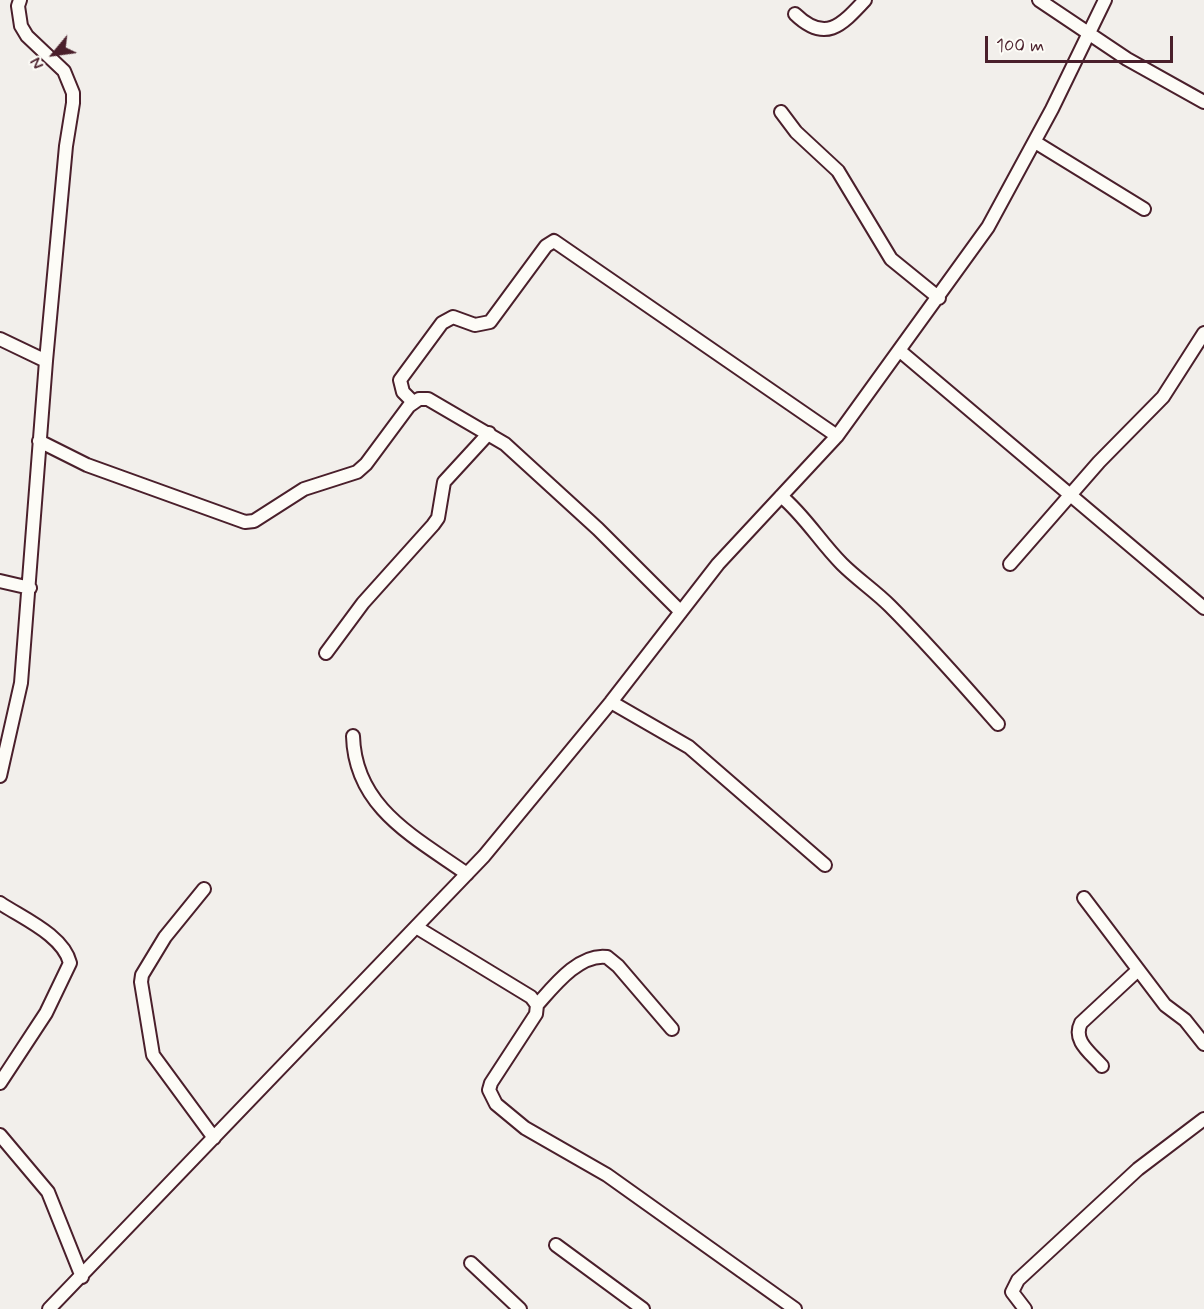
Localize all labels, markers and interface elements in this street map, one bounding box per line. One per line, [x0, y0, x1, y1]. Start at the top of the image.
north arrow [24, 24, 84, 84]
scale bar [988, 24, 1176, 62]
text: 100 m [996, 34, 1044, 58]
text: N [26, 53, 50, 73]

